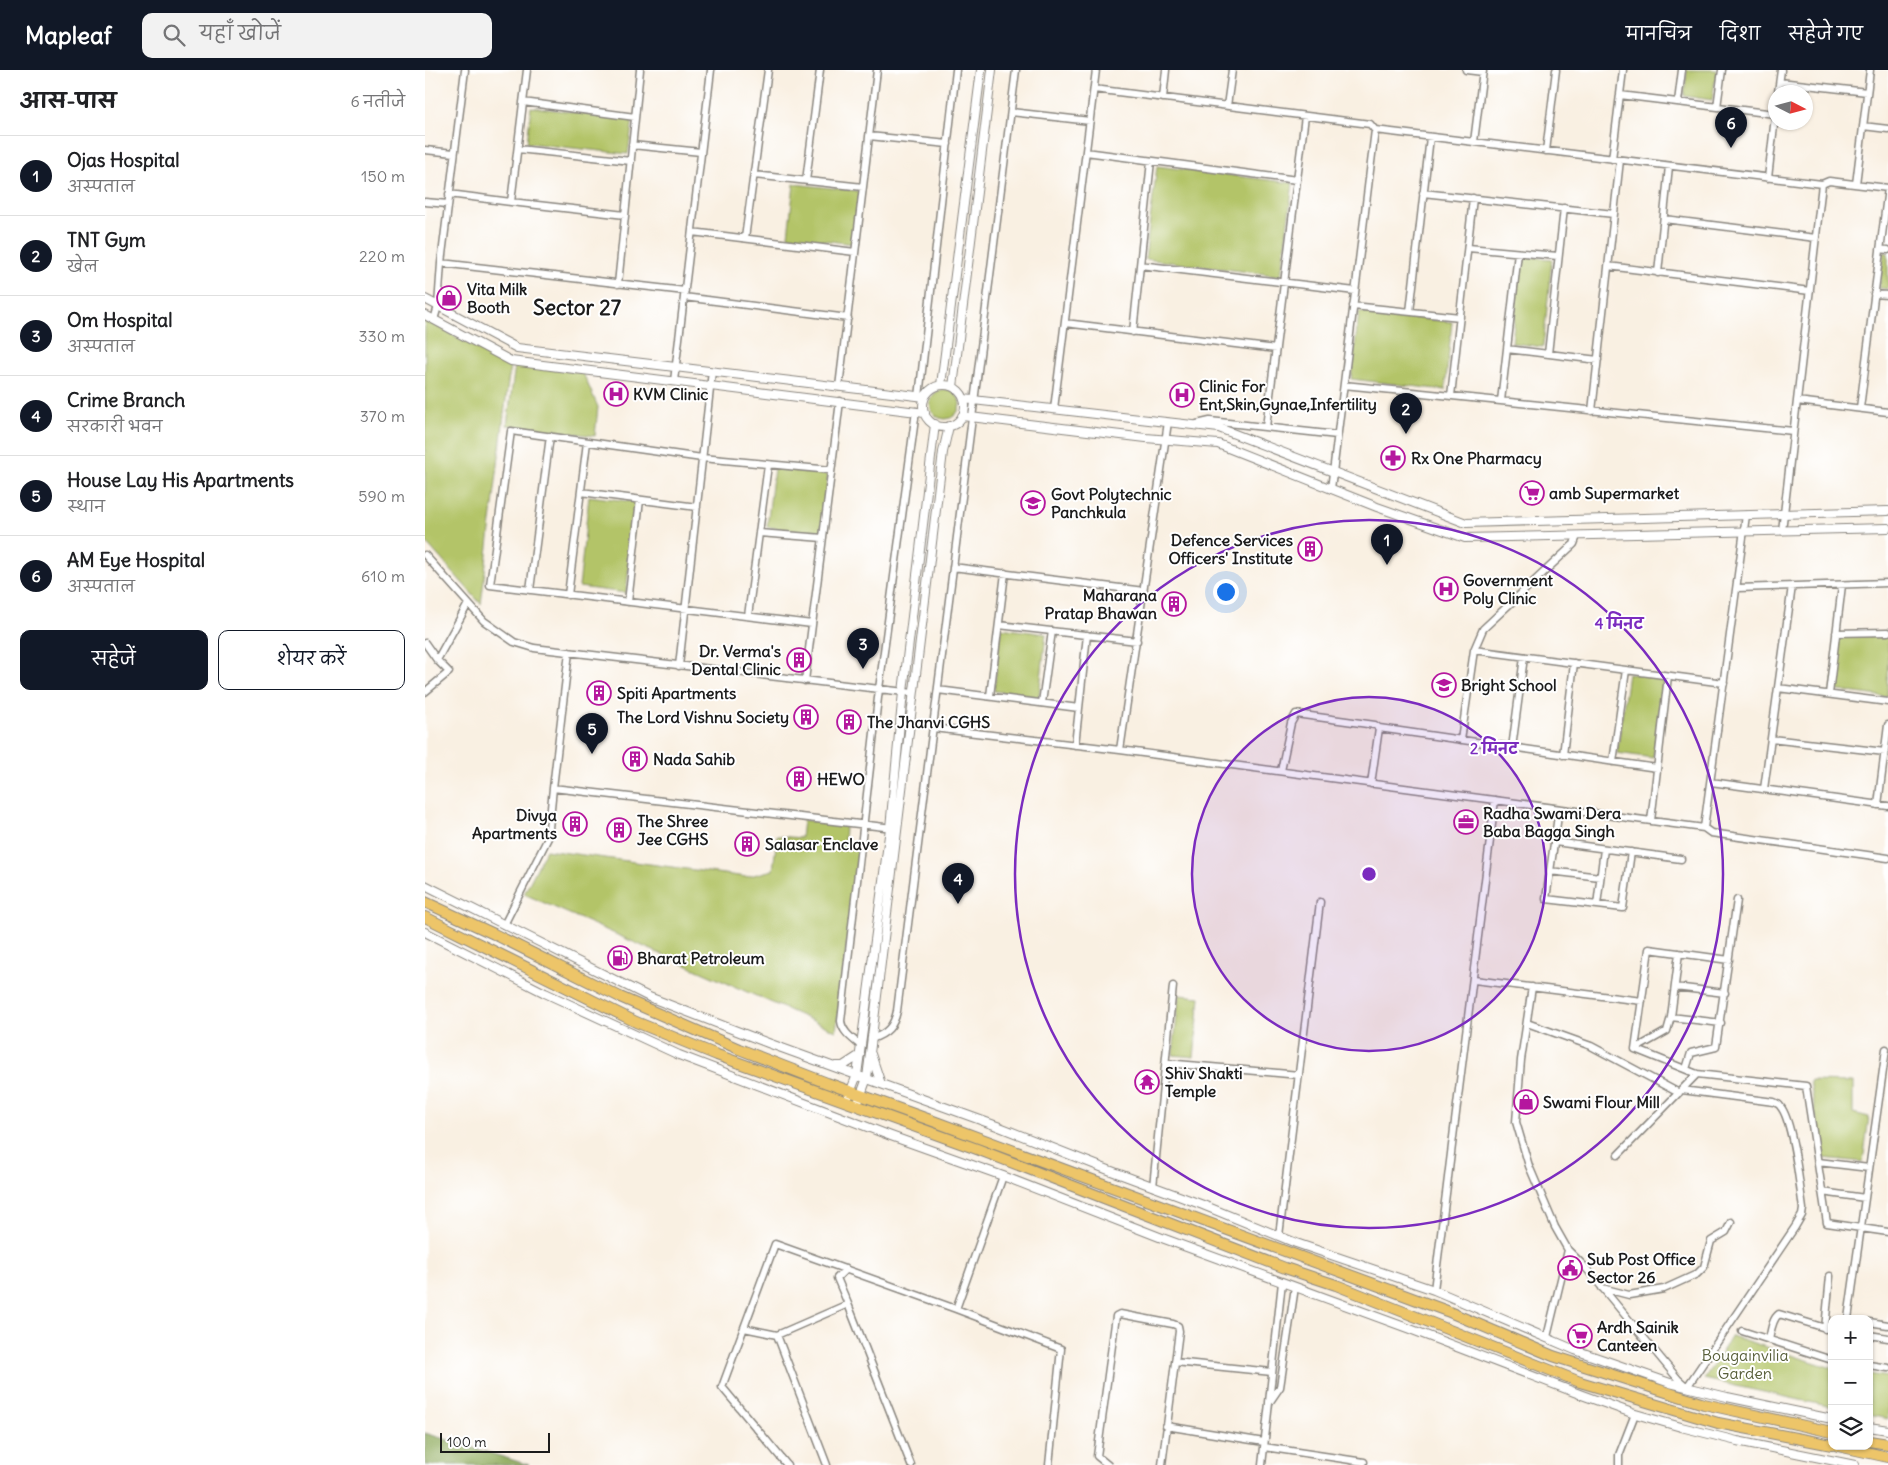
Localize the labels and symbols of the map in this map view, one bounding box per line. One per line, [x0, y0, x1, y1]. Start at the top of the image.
north arrow [1768, 85, 1813, 130]
pin: 6 [1715, 107, 1747, 148]
place label: Vita Milk Booth [467, 279, 527, 317]
shop icon: Vita Milk Booth [436, 285, 462, 311]
district label: Sector 27 [533, 294, 622, 321]
place label: Clinic For Ent,Skin,Gynae,Infertility [1199, 376, 1377, 415]
hospital icon: KVM Clinic [603, 381, 629, 407]
hospital icon: Clinic For Ent,Skin,Gynae,Infertility [1169, 382, 1195, 408]
place label: KVM Clinic [633, 384, 708, 404]
pin: 2 [1390, 393, 1422, 434]
pharmacy icon: Rx One Pharmacy [1380, 445, 1406, 471]
place label: Rx One Pharmacy [1411, 448, 1542, 469]
supermarket icon: amb Supermarket [1519, 480, 1545, 506]
place label: amb Supermarket [1549, 483, 1680, 504]
place label: Govt Polytechnic Panchkula [1051, 484, 1172, 522]
school or university icon: Govt Polytechnic Panchkula [1020, 490, 1046, 516]
pin: 1 [1371, 524, 1403, 565]
place label: Defence Services Officers' Institute [1168, 530, 1293, 568]
building icon: Defence Services Officers' Institute [1297, 536, 1323, 562]
place label: Government Poly Clinic [1463, 570, 1553, 609]
hospital icon: Government Poly Clinic [1433, 576, 1459, 602]
your location [1213, 579, 1239, 605]
place label: Maharana Pratap Bhawan [1045, 585, 1157, 624]
building icon: Maharana Pratap Bhawan [1161, 591, 1187, 617]
text: 4 मिनट [1595, 611, 1644, 633]
pin: 3 [847, 628, 879, 669]
place label: Dr. Verma's Dental Clinic [691, 641, 781, 679]
building icon: Dr. Verma's Dental Clinic [786, 647, 812, 673]
school or university icon: Bright School [1431, 672, 1457, 698]
place label: Bright School [1461, 675, 1557, 696]
building icon: Spiti Apartments [586, 680, 612, 706]
place label: Spiti Apartments [617, 683, 736, 704]
building icon: The Lord Vishnu Society [793, 704, 819, 730]
place label: The Lord Vishnu Society [617, 707, 789, 728]
building icon: The Jhanvi CGHS [836, 709, 862, 735]
place label: The Jhanvi CGHS [867, 712, 990, 732]
pin: 5 [576, 713, 608, 754]
text: 2 मिनट [1470, 736, 1519, 758]
building icon: Nada Sahib [622, 746, 648, 772]
place label: Nada Sahib [653, 749, 735, 769]
building icon: HEWO [786, 766, 812, 792]
place label: HEWO [817, 769, 865, 789]
place label: Radha Swami Dera Baba Bagga Singh [1483, 803, 1621, 842]
place label: Divya Apartments [472, 805, 557, 844]
office icon: Radha Swami Dera Baba Bagga Singh [1453, 809, 1479, 835]
building icon: Divya Apartments [562, 811, 588, 837]
place label: The Shree Jee CGHS [637, 811, 709, 849]
building icon: The Shree Jee CGHS [606, 817, 632, 843]
building icon: Salasar Enclave [734, 831, 760, 857]
place label: Salasar Enclave [765, 834, 879, 854]
pin: 4 [942, 863, 974, 904]
centre of rings [1360, 865, 1378, 883]
fuel station icon: Bharat Petroleum [607, 945, 633, 971]
place label: Bharat Petroleum [637, 948, 765, 968]
place label: Shiv Shakti Temple [1165, 1063, 1243, 1102]
temple icon: Shiv Shakti Temple [1134, 1069, 1160, 1095]
shop icon: Swami Flour Mill [1513, 1089, 1539, 1115]
place label: Swami Flour Mill [1543, 1092, 1660, 1112]
place label: Sub Post Office Sector 26 [1587, 1249, 1696, 1287]
public building icon: Sub Post Office Sector 26 [1557, 1255, 1583, 1281]
place label: Ardh Sainik Canteen [1597, 1317, 1679, 1355]
supermarket icon: Ardh Sainik Canteen [1567, 1323, 1593, 1349]
park label: Bougainvilia Garden [1701, 1345, 1789, 1383]
scale bar [440, 1430, 550, 1453]

